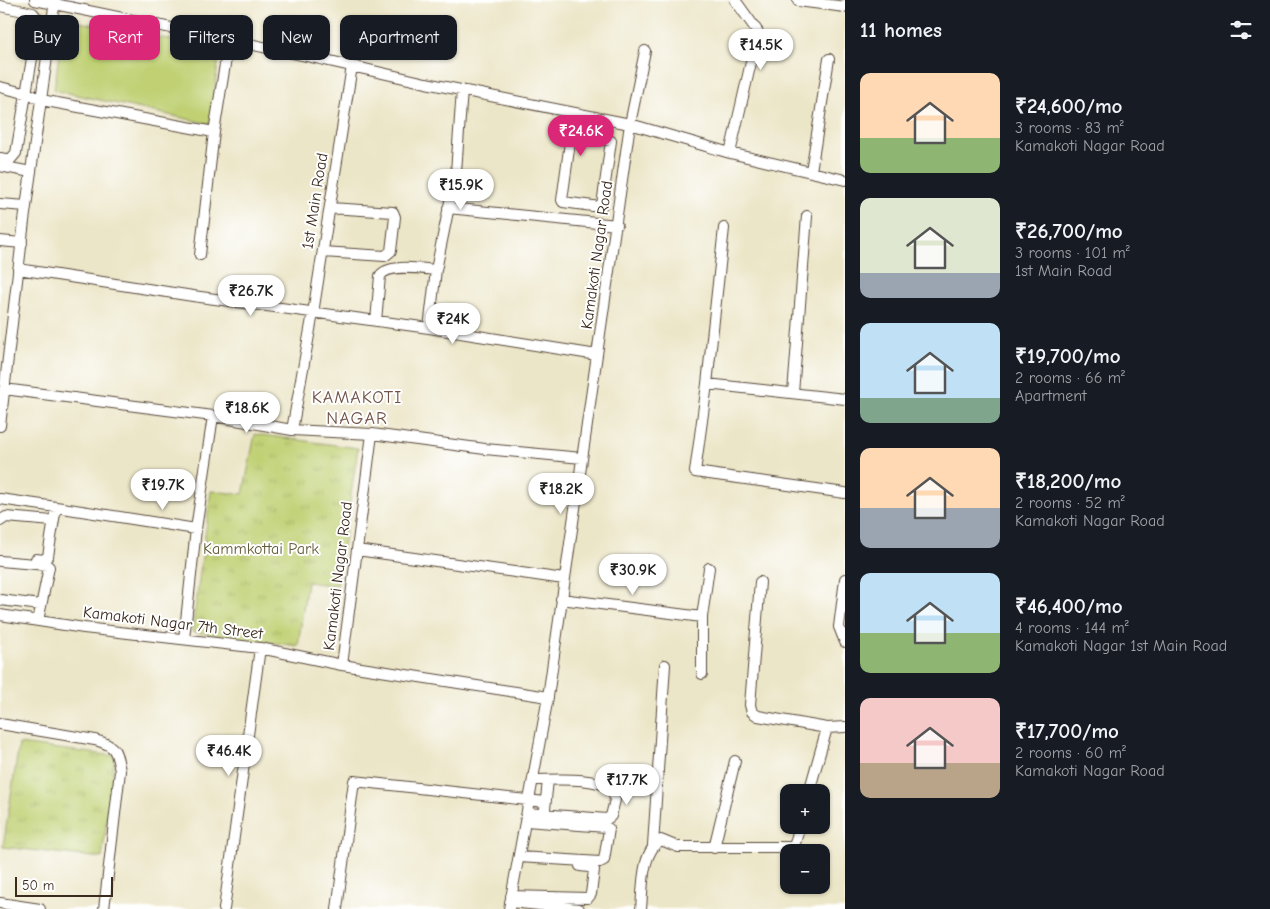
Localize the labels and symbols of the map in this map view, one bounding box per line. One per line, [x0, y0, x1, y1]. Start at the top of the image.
pin: ₹14.5K [720, 28, 802, 71]
pin: ₹24.6K [540, 114, 622, 157]
street label: 1st Main Road [299, 152, 331, 250]
pin: ₹15.9K [420, 168, 502, 211]
street label: Kamakoti Nagar Road [578, 180, 616, 330]
pin: ₹26.7K [210, 274, 292, 317]
pin: ₹24K [423, 302, 483, 345]
district label: KAMAKOTI NAGAR [312, 387, 402, 429]
pin: ₹18.6K [206, 392, 288, 434]
pin: ₹19.7K [122, 468, 204, 511]
pin: ₹18.2K [520, 472, 602, 515]
street label: Kamakoti Nagar Road [320, 501, 356, 651]
park label: Kammkottai Park [203, 540, 319, 558]
pin: ₹30.9K [592, 554, 674, 596]
street label: Kamakoti Nagar 7th Street [82, 603, 264, 643]
pin: ₹46.4K [188, 734, 270, 777]
pin: ₹17.7K [586, 764, 668, 806]
scale bar [15, 874, 112, 897]

